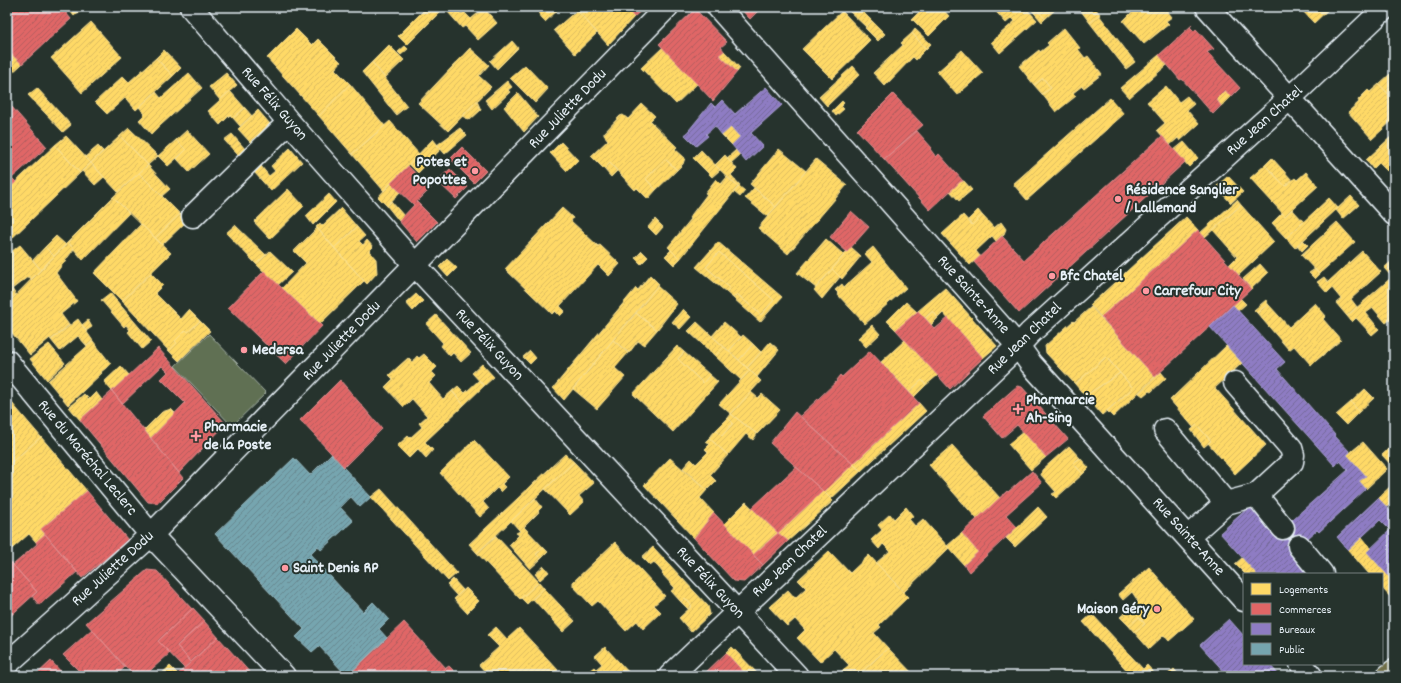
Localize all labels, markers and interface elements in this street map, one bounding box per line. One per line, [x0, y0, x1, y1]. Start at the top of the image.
street label: Rue Félix Guyon [235, 62, 313, 146]
street label: Rue Juliette Dodu [524, 63, 613, 154]
street label: Rue Jean Chatel [1222, 80, 1309, 162]
place label: Potes et Popottes [413, 151, 467, 192]
marker: Potes et Popottes [470, 166, 480, 176]
place label: Résidence Sanglier / Lallemand [1125, 179, 1239, 220]
marker: Résidence Sanglier / Lallemand [1113, 194, 1123, 204]
street label: Rue Sainte-Anne [931, 250, 1015, 340]
place label: Bfc Chatel [1060, 265, 1123, 288]
marker: Bfc Chatel [1047, 271, 1057, 281]
place label: Carrefour City [1154, 280, 1242, 303]
marker: Carrefour City [1141, 286, 1151, 296]
street label: Rue Juliette Dodu [298, 295, 387, 386]
street label: Rue Jean Chatel [982, 297, 1068, 381]
street label: Rue Félix Guyon [449, 304, 529, 386]
place label: Medersa [252, 339, 305, 362]
marker: Medersa [239, 345, 249, 355]
place label: Pharmarcie Ah-Sing [1026, 389, 1095, 430]
street label: Rue du Maréchal Leclerc [32, 395, 142, 521]
marker: Pharmarcie Ah-Sing [1013, 404, 1023, 414]
place label: Pharmacie de la Poste [204, 416, 271, 457]
marker: Pharmacie de la Poste [191, 431, 201, 441]
street label: Rue Sainte-Anne [1146, 492, 1230, 582]
street label: Rue Jean Chatel [747, 521, 833, 603]
street label: Rue Juliette Dodu [67, 526, 159, 612]
street label: Rue Félix Guyon [670, 542, 750, 624]
place label: Saint Denis RP [293, 557, 379, 580]
marker: Saint Denis RP [280, 563, 290, 573]
legend [1243, 573, 1383, 665]
text: Logements [1279, 582, 1328, 599]
place label: Maison Géry [1077, 598, 1151, 621]
text: Commerces [1279, 602, 1332, 619]
marker: Maison Géry [1152, 604, 1162, 614]
text: Bureaux [1279, 622, 1315, 639]
text: Public [1279, 642, 1305, 659]

